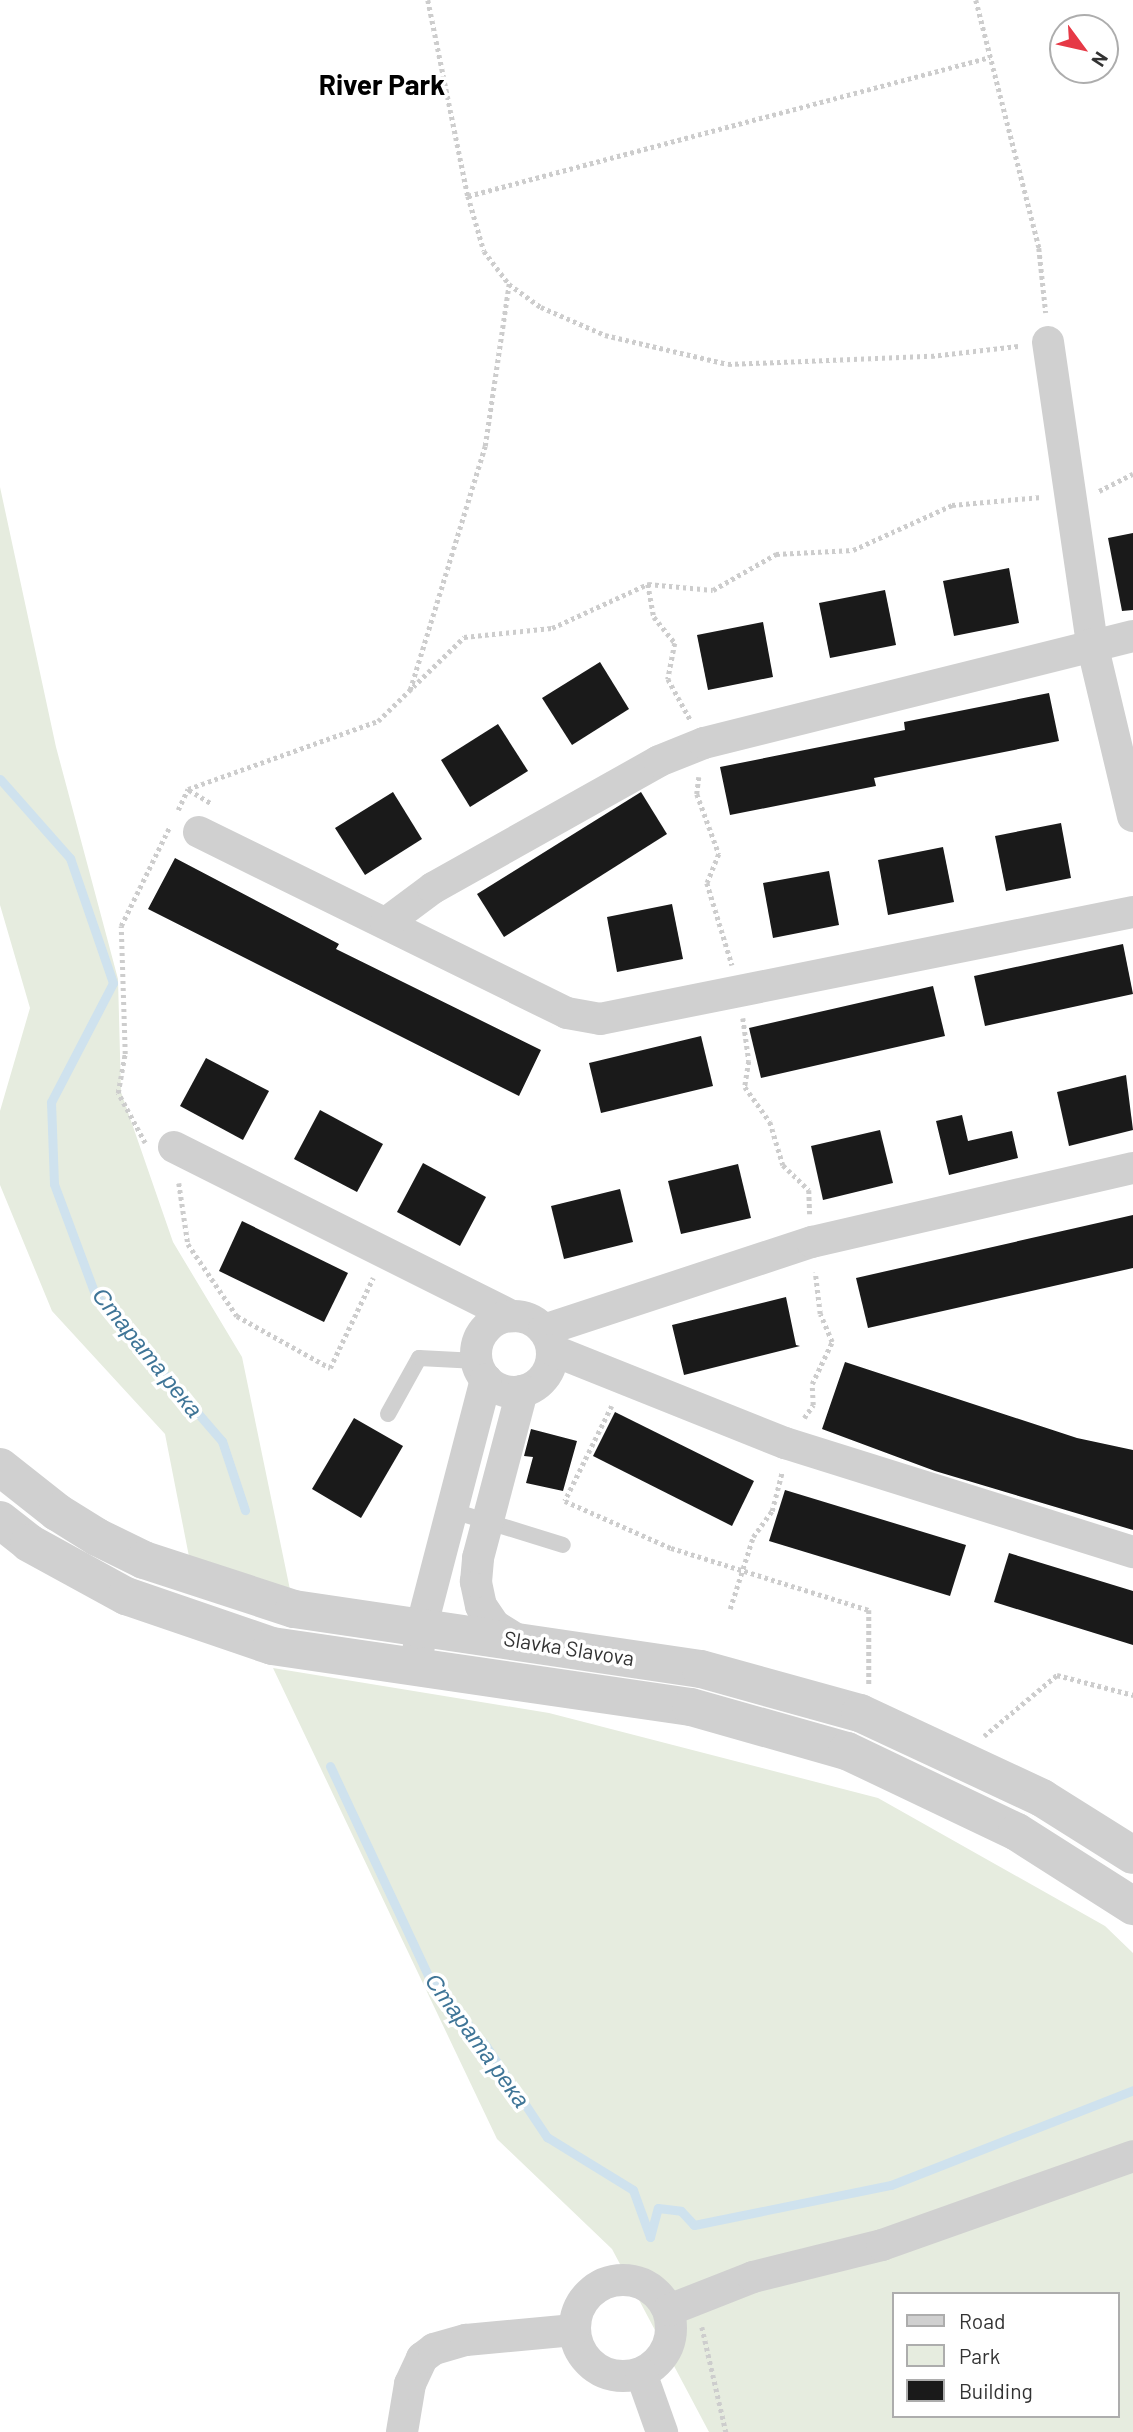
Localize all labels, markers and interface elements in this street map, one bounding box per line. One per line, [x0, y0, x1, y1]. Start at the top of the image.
north arrow [1049, 14, 1119, 84]
text: N [1087, 48, 1113, 71]
district label: River Park [319, 67, 445, 101]
water label: Старата река [87, 1281, 209, 1423]
street label: Slavka Slavova [502, 1625, 636, 1671]
water label: Старата река [420, 1967, 536, 2113]
legend [892, 2292, 1119, 2418]
text: Road [959, 2308, 1005, 2333]
text: Park [959, 2343, 1000, 2368]
text: Building [959, 2378, 1033, 2403]

